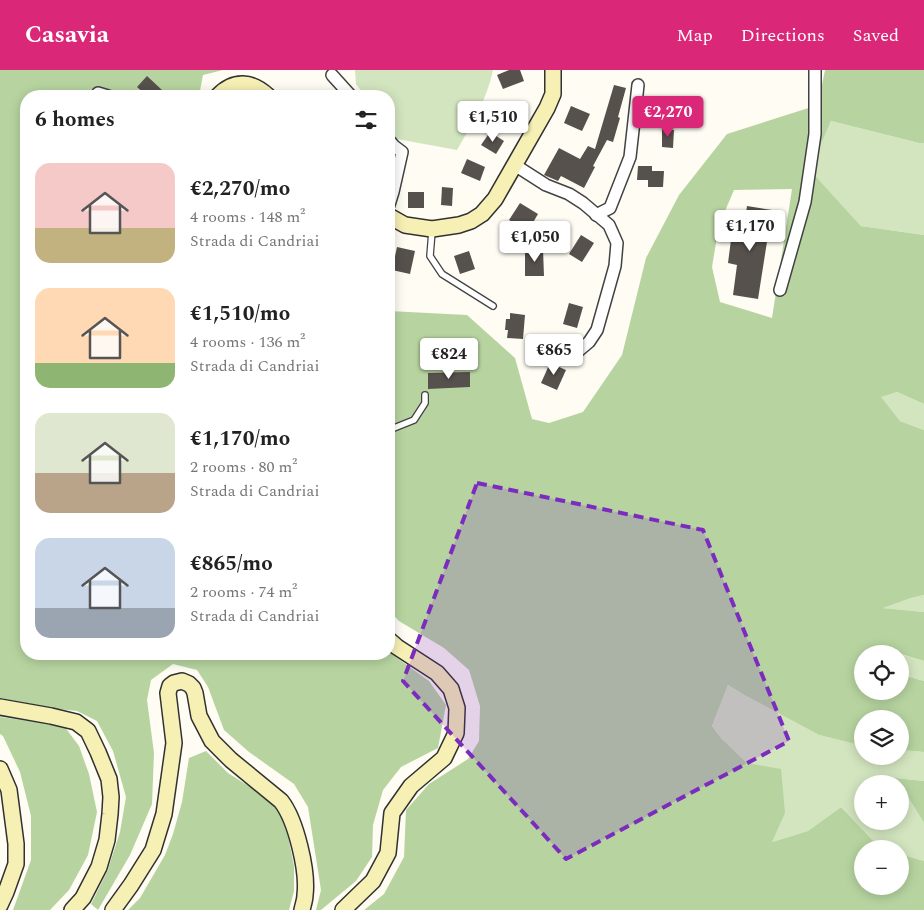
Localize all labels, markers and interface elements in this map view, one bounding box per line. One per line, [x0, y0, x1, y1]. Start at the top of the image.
text: Casavia [25, 17, 109, 53]
text: Map [677, 22, 713, 49]
text: Directions [741, 22, 825, 49]
text: Saved [853, 22, 899, 49]
pin: €2,270 [627, 96, 709, 138]
pin: €1,510 [452, 100, 534, 143]
text: €2,270 [643, 100, 693, 124]
text: 6 homes [35, 104, 115, 136]
text: €1,510 [468, 105, 518, 129]
icon: filters [352, 106, 380, 134]
text: €2,270/mo [190, 173, 290, 205]
icon: home [75, 183, 135, 243]
text: 4 rooms · 148 m² [190, 205, 305, 229]
pin: €1,170 [709, 210, 791, 252]
text: €1,170 [725, 214, 775, 238]
pin: €1,050 [494, 220, 576, 263]
text: €1,050 [510, 225, 560, 249]
text: Strada di Candriai [190, 229, 319, 253]
text: €1,510/mo [190, 298, 290, 330]
icon: home [75, 308, 135, 368]
text: 4 rooms · 136 m² [190, 330, 305, 354]
pin: €865 [524, 334, 584, 376]
pin: €824 [419, 338, 479, 380]
text: €865 [536, 338, 572, 362]
text: €824 [431, 342, 467, 366]
text: Strada di Candriai [190, 354, 319, 378]
text: €1,170/mo [190, 423, 290, 455]
icon: home [75, 433, 135, 493]
text: 2 rooms · 80 m² [190, 455, 297, 479]
text: Strada di Candriai [190, 479, 319, 503]
text: €865/mo [190, 548, 273, 580]
icon: home [75, 558, 135, 618]
text: 2 rooms · 74 m² [190, 580, 297, 604]
text: Strada di Candriai [190, 604, 319, 628]
map controls [854, 645, 909, 895]
button: locate [854, 645, 909, 700]
button: layers [854, 710, 909, 765]
button: + [854, 775, 909, 830]
button: − [854, 840, 909, 895]

